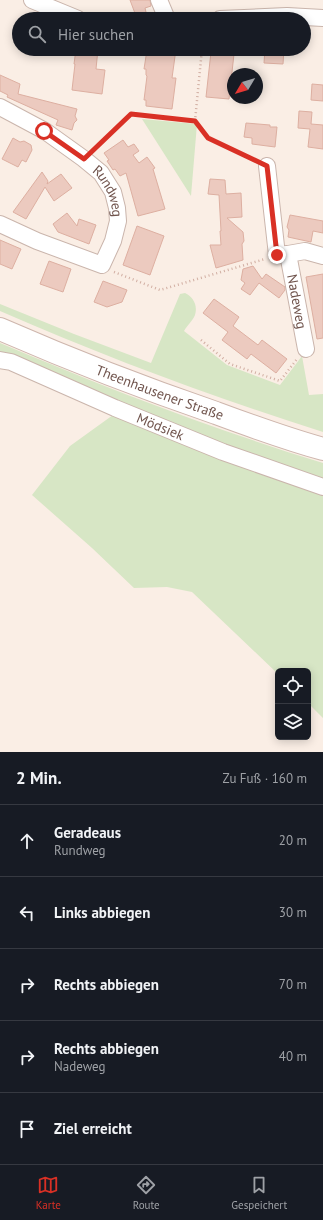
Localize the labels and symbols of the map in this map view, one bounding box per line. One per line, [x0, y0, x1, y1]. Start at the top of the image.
north arrow [227, 68, 263, 104]
route start [35, 122, 53, 140]
street label: Rundweg [89, 161, 127, 217]
route end [268, 246, 286, 264]
street label: Nadeweg [283, 273, 311, 331]
street label: Theenhausener Straße [93, 361, 226, 424]
street label: Mödsiek [134, 409, 187, 444]

